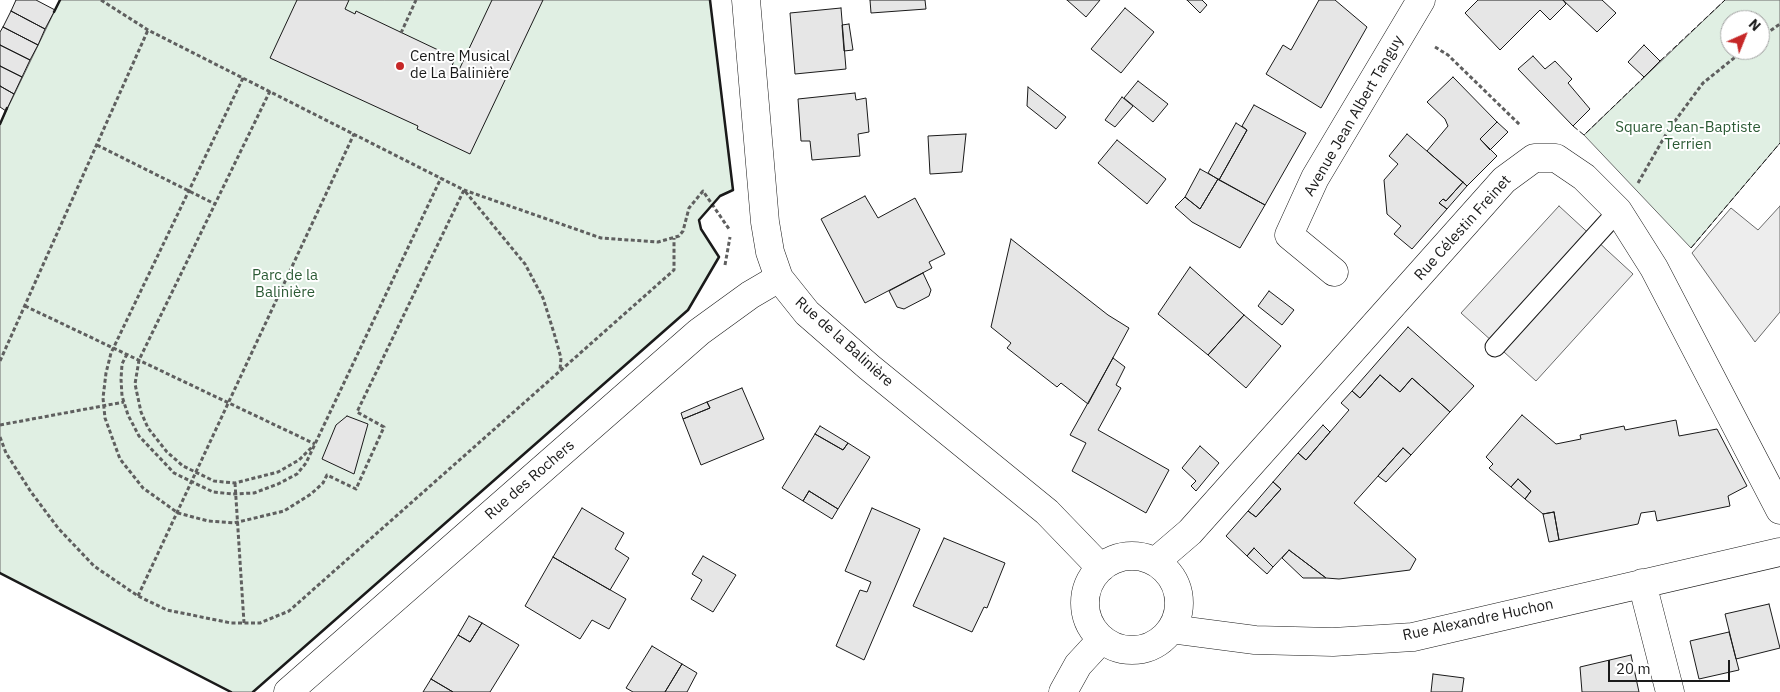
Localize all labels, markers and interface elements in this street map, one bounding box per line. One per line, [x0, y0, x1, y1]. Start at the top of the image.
north arrow [1720, 10, 1770, 60]
text: N [1745, 15, 1765, 35]
street label: Avenue Jean Albert Tanguy [1301, 32, 1407, 200]
place label: Centre Musical de La Balinière [410, 48, 510, 83]
marker: Centre Musical de La Balinière [394, 60, 406, 72]
park label: Square Jean-Baptiste Terrien [1615, 119, 1761, 154]
street label: Rue Célestin Freinet [1411, 172, 1515, 284]
park label: Parc de la Balinière [252, 267, 318, 302]
street label: Rue de la Balinière [791, 293, 897, 391]
street label: Rue des Rochers [482, 436, 578, 524]
street label: Rue Alexandre Huchon [1401, 595, 1555, 645]
scale bar [1610, 650, 1732, 682]
text: 20 m [1616, 659, 1651, 678]

